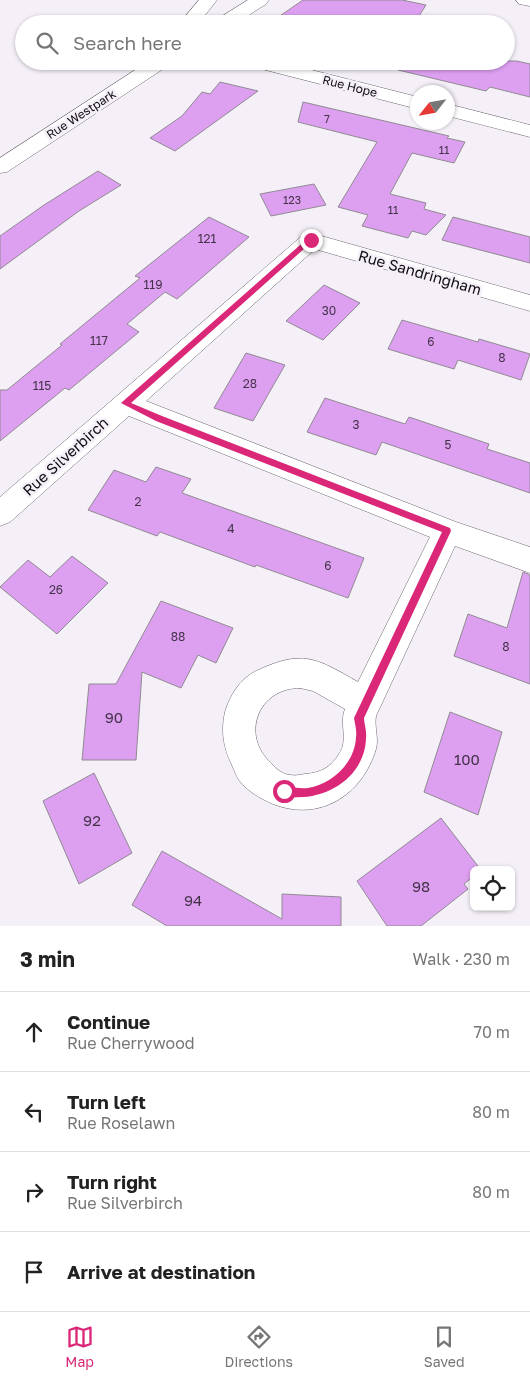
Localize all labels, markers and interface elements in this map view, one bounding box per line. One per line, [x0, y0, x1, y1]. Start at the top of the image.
search box [15, 15, 515, 70]
icon: search [33, 29, 61, 57]
text: Search here [73, 31, 182, 54]
street label: Rue Hope [321, 72, 379, 100]
north arrow [410, 85, 455, 130]
street label: Rue Westpark [43, 86, 119, 142]
house number: 7 [324, 112, 330, 125]
house number: 11 [439, 143, 449, 156]
house number: 123 [283, 193, 301, 206]
house number: 11 [388, 203, 398, 216]
route end [300, 229, 323, 252]
house number: 121 [198, 231, 216, 246]
street label: Rue Sandringham [356, 246, 484, 298]
house number: 119 [144, 277, 162, 292]
house number: 30 [322, 303, 336, 318]
house number: 117 [90, 333, 108, 348]
house number: 6 [427, 334, 435, 349]
house number: 8 [498, 350, 506, 365]
house number: 28 [243, 376, 257, 391]
house number: 115 [33, 378, 51, 393]
street label: Rue Silverbirch [19, 413, 111, 499]
house number: 3 [352, 417, 360, 432]
house number: 5 [445, 437, 452, 452]
house number: 2 [135, 494, 142, 509]
house number: 4 [227, 521, 235, 536]
house number: 6 [324, 558, 332, 573]
house number: 26 [49, 582, 63, 597]
house number: 88 [171, 629, 185, 644]
house number: 8 [502, 639, 510, 654]
house number: 90 [105, 708, 123, 726]
house number: 100 [454, 750, 480, 768]
route start [273, 780, 296, 803]
house number: 92 [83, 811, 101, 829]
map controls [470, 866, 515, 911]
button: locate [470, 866, 515, 911]
house number: 98 [412, 877, 430, 895]
house number: 94 [184, 891, 202, 909]
text: 3 min [20, 946, 75, 972]
text: Walk · 230 m [413, 949, 510, 969]
text: Continue [67, 1010, 150, 1033]
icon: ahead [20, 1018, 48, 1046]
text: 70 m [473, 1022, 510, 1042]
text: Rue Cherrywood [67, 1033, 195, 1053]
text: Turn left [67, 1090, 146, 1113]
icon: left [20, 1098, 48, 1126]
text: 80 m [472, 1102, 510, 1122]
text: Rue Roselawn [67, 1113, 175, 1133]
text: Turn right [67, 1170, 157, 1193]
icon: right [20, 1178, 48, 1206]
text: 80 m [472, 1182, 510, 1202]
text: Rue Silverbirch [67, 1193, 183, 1213]
icon: arrive [20, 1258, 48, 1286]
text: Arrive at destination [67, 1260, 255, 1283]
tab: Map [65, 1323, 94, 1370]
tab: Directions [225, 1323, 293, 1370]
tab: Saved [424, 1323, 465, 1370]

